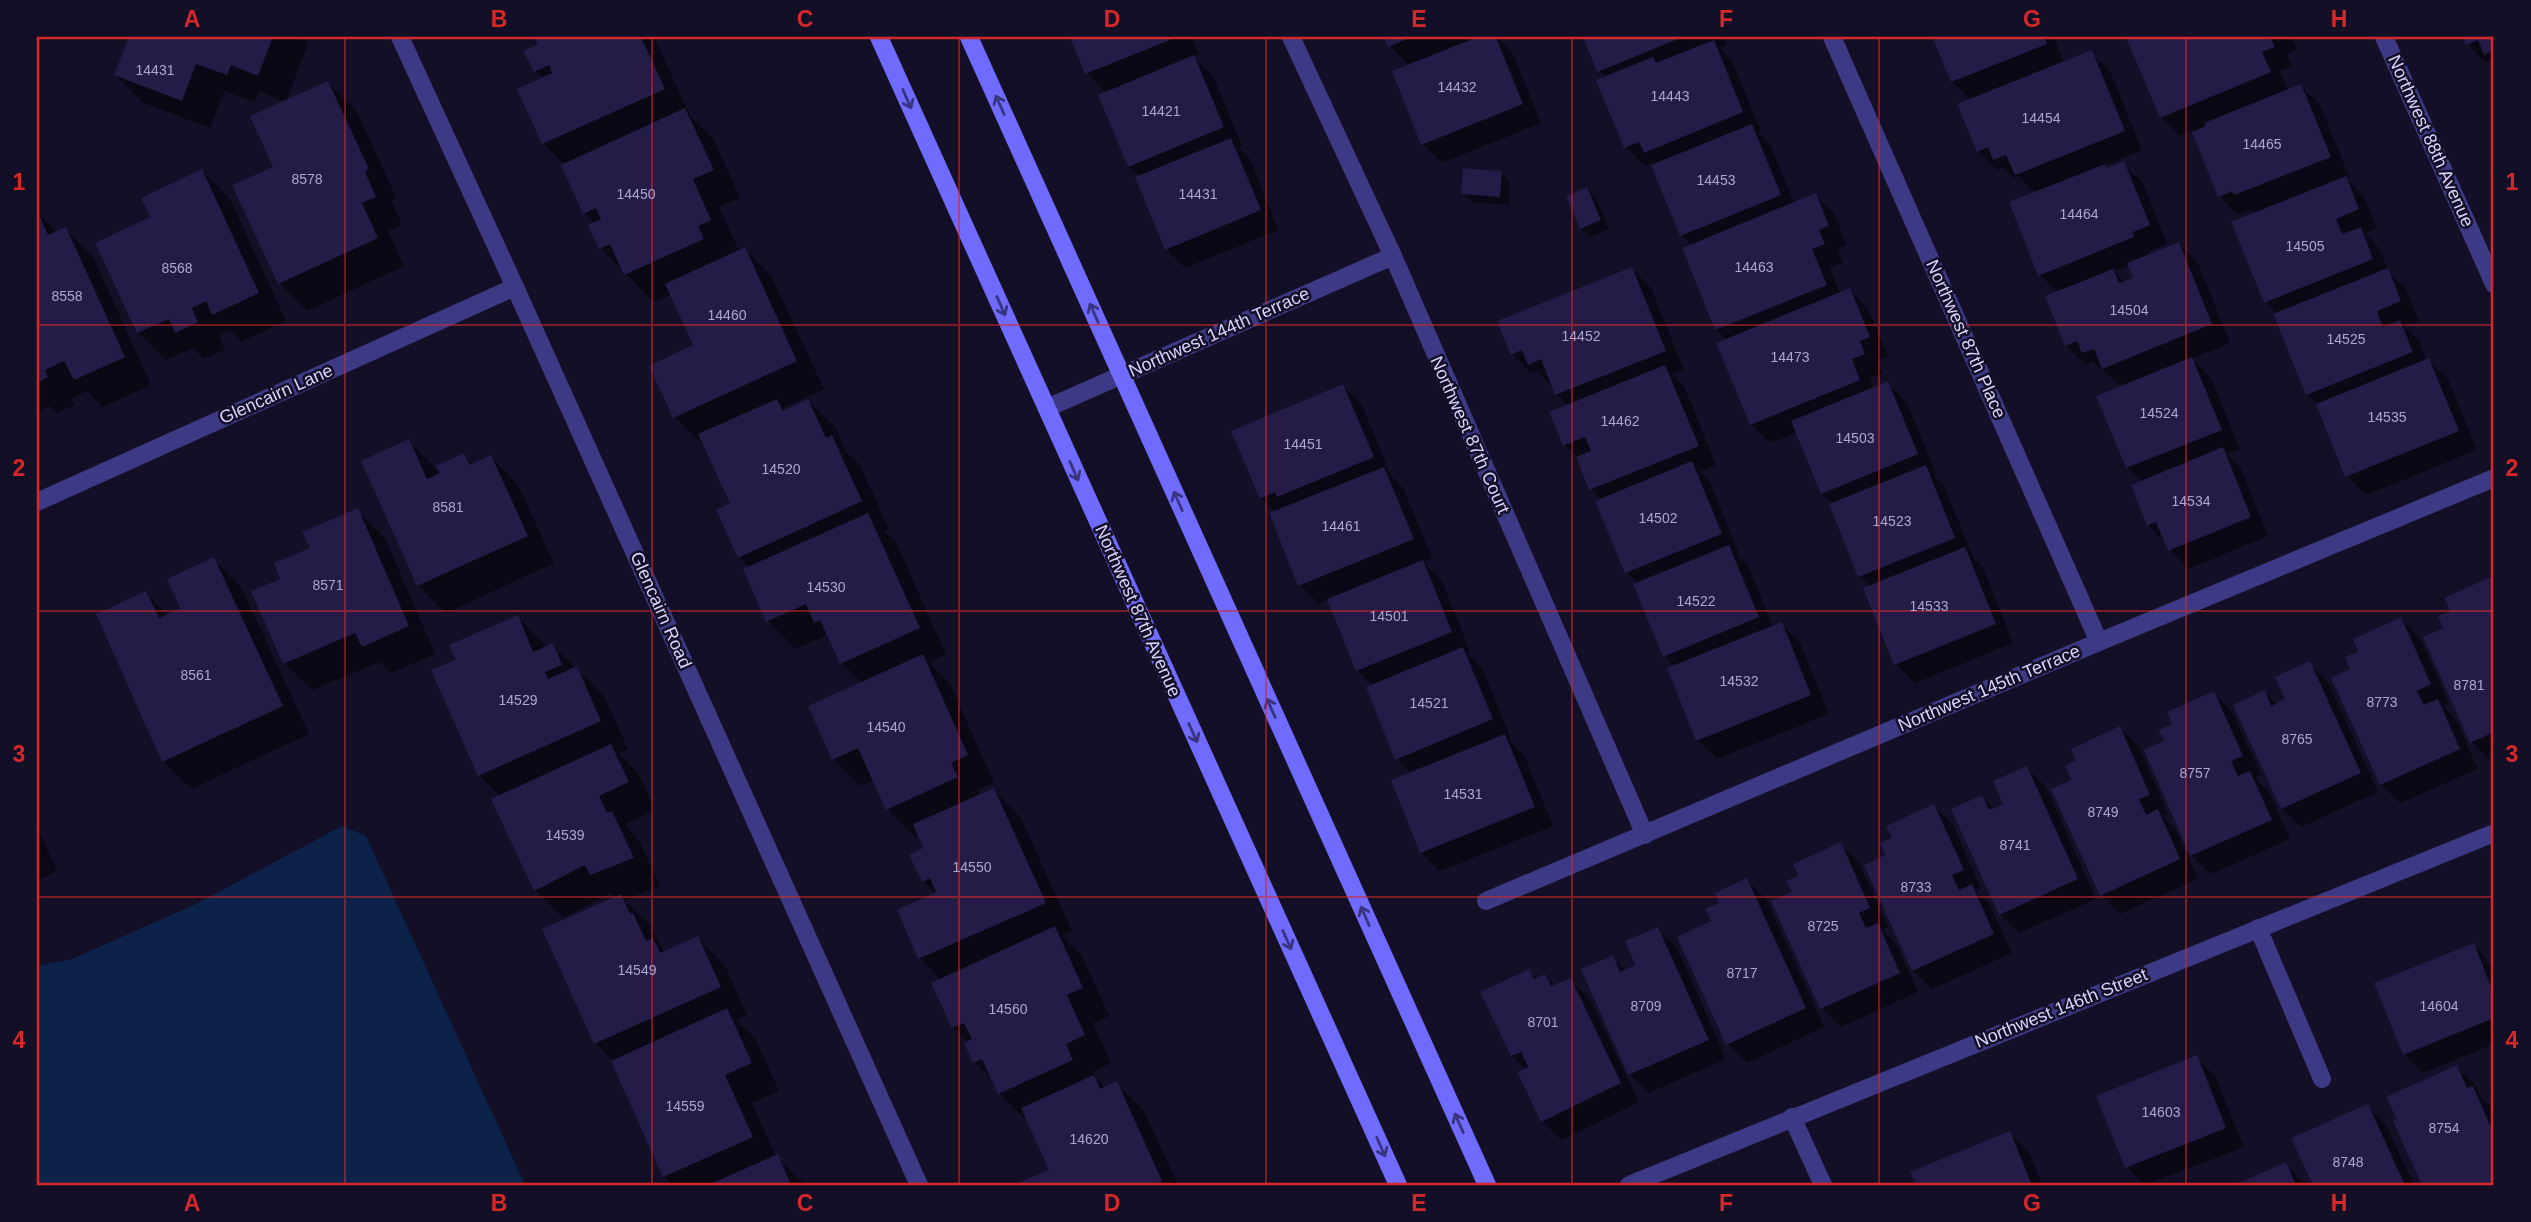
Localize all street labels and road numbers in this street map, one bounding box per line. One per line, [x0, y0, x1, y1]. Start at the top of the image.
street label: Northwest 88th Avenue [2384, 52, 2478, 230]
street label: Northwest 87th Place [1922, 257, 2010, 421]
street label: Northwest 144th Terrace [1126, 283, 1312, 381]
street label: Northwest 87th Court [1426, 353, 1514, 517]
street label: Glencairn Lane [216, 360, 336, 428]
street label: Northwest 87th Avenue [1091, 522, 1185, 700]
street label: Glencairn Road [626, 549, 696, 671]
street label: Northwest 145th Terrace [1895, 641, 2083, 735]
street label: Northwest 146th Street [1972, 964, 2150, 1052]

